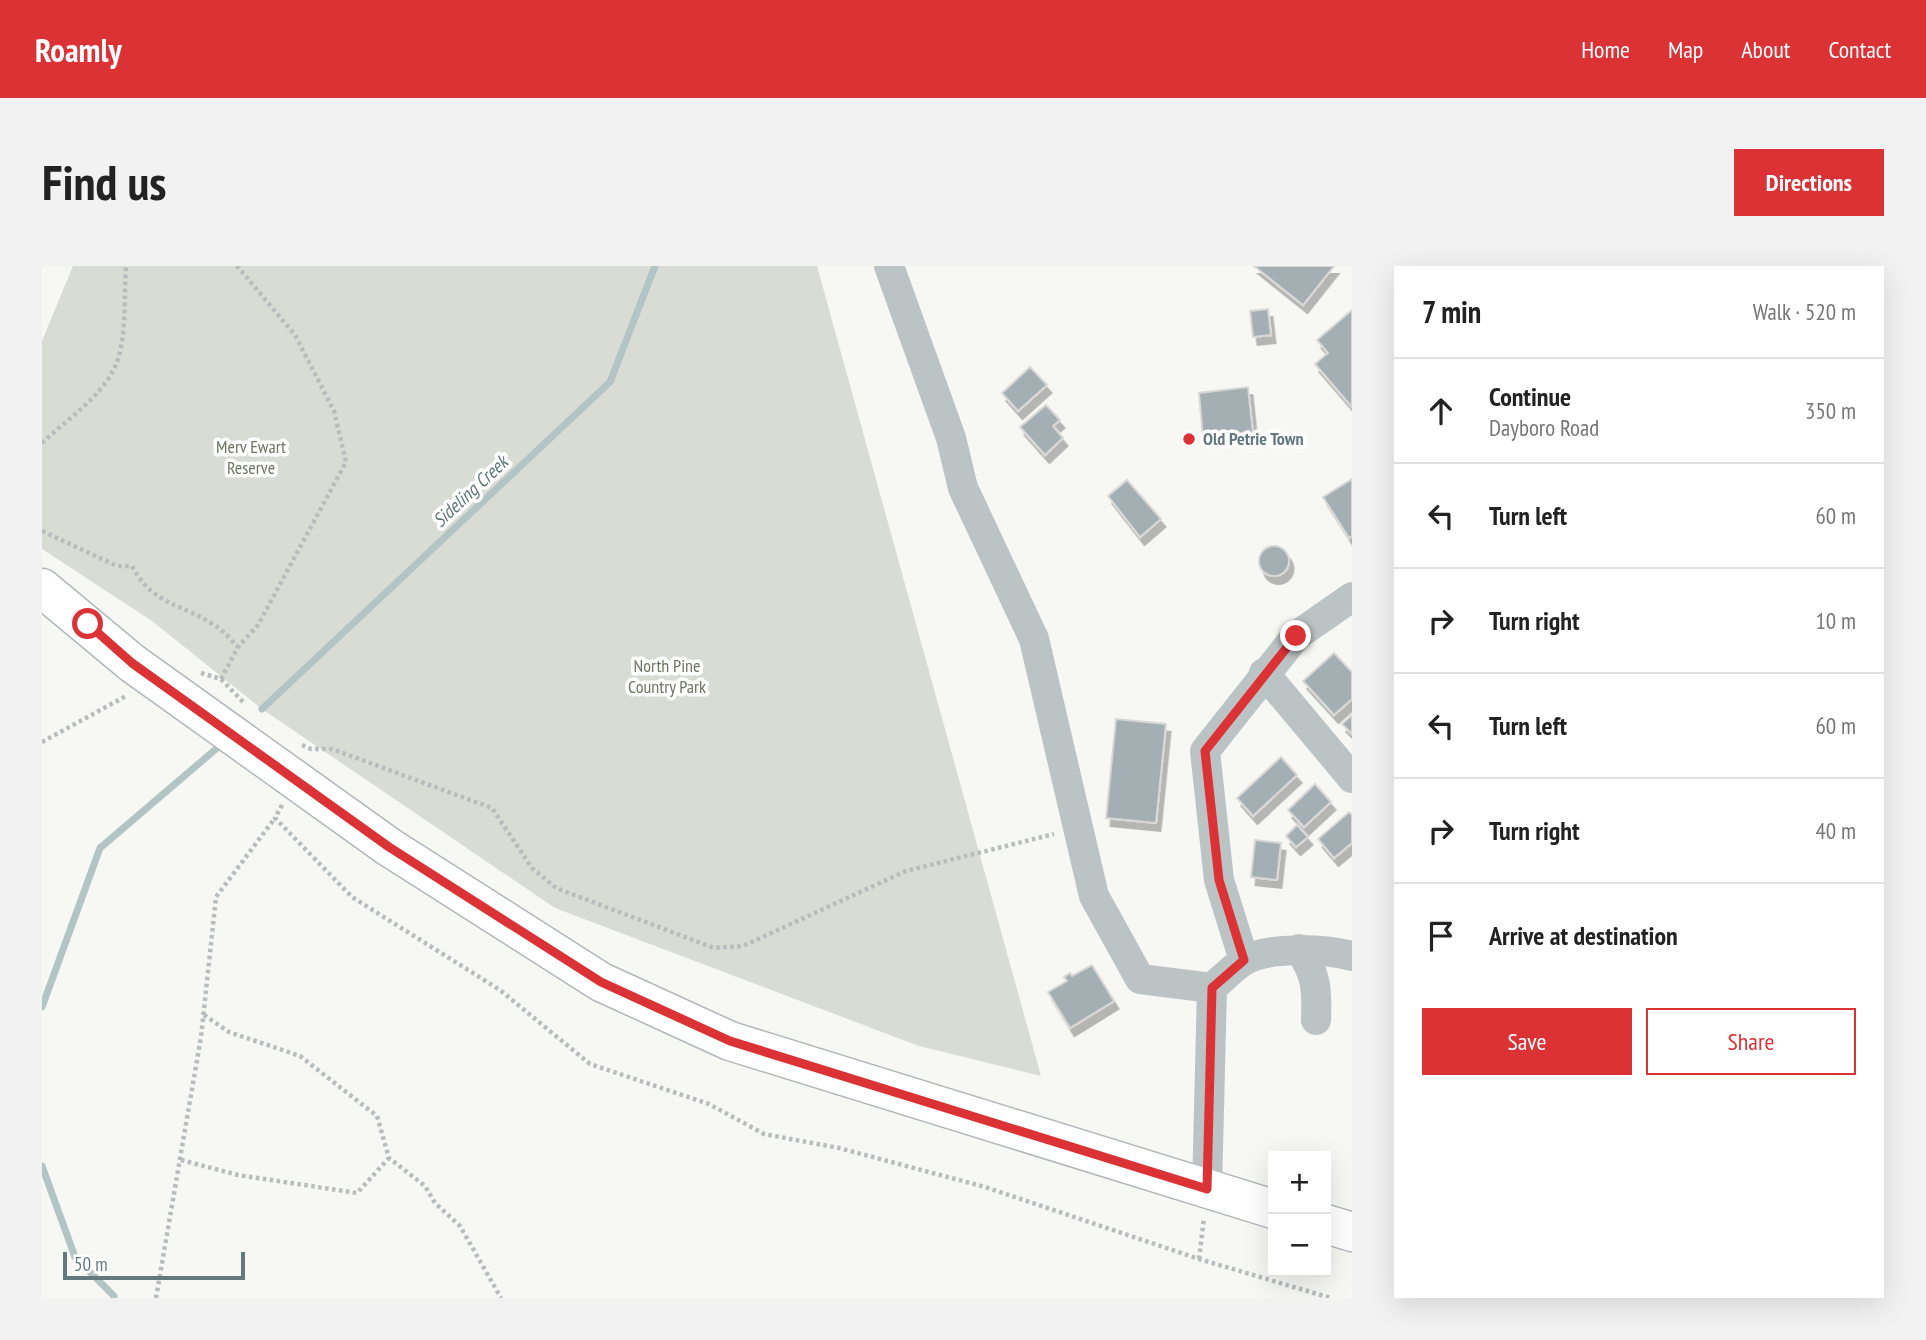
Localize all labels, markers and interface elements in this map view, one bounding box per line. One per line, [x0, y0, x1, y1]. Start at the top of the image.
text: Roamly [35, 28, 122, 71]
text: Home [1581, 34, 1630, 65]
text: Map [1668, 34, 1703, 65]
text: About [1741, 34, 1790, 65]
text: Contact [1828, 34, 1891, 65]
button: Directions [1734, 149, 1884, 216]
text: Find us [42, 150, 166, 214]
text: 7 min [1422, 292, 1481, 331]
text: Walk · 520 m [1753, 297, 1856, 326]
text: Continue [1489, 380, 1571, 413]
icon: ahead [1422, 392, 1460, 430]
text: 350 m [1805, 396, 1856, 425]
text: Dayboro Road [1489, 413, 1599, 442]
place label: Old Petrie Town [1203, 427, 1304, 450]
marker: Old Petrie Town [1181, 431, 1197, 447]
park label: Merv Ewart Reserve [216, 435, 286, 479]
water label: Sideling Creek [427, 448, 514, 532]
icon: left [1422, 497, 1460, 535]
text: Turn left [1489, 499, 1567, 532]
text: 60 m [1815, 501, 1856, 530]
icon: right [1422, 602, 1460, 640]
text: Turn right [1489, 604, 1580, 637]
text: 10 m [1815, 606, 1856, 635]
route start [72, 608, 103, 639]
route end [1280, 620, 1311, 651]
park label: North Pine Country Park [628, 654, 706, 698]
icon: left [1422, 707, 1460, 745]
text: Turn left [1489, 709, 1567, 742]
text: 60 m [1815, 711, 1856, 740]
icon: right [1422, 812, 1460, 850]
text: Turn right [1489, 814, 1580, 847]
text: 40 m [1815, 816, 1856, 845]
icon: arrive [1422, 917, 1460, 955]
text: Arrive at destination [1489, 919, 1678, 952]
button: Save [1422, 1008, 1632, 1075]
button: Share [1646, 1008, 1856, 1075]
map controls [1268, 1151, 1331, 1277]
button: + [1268, 1151, 1331, 1214]
button: − [1268, 1214, 1331, 1277]
scale bar [63, 1249, 245, 1281]
text: 50 m [74, 1252, 108, 1276]

